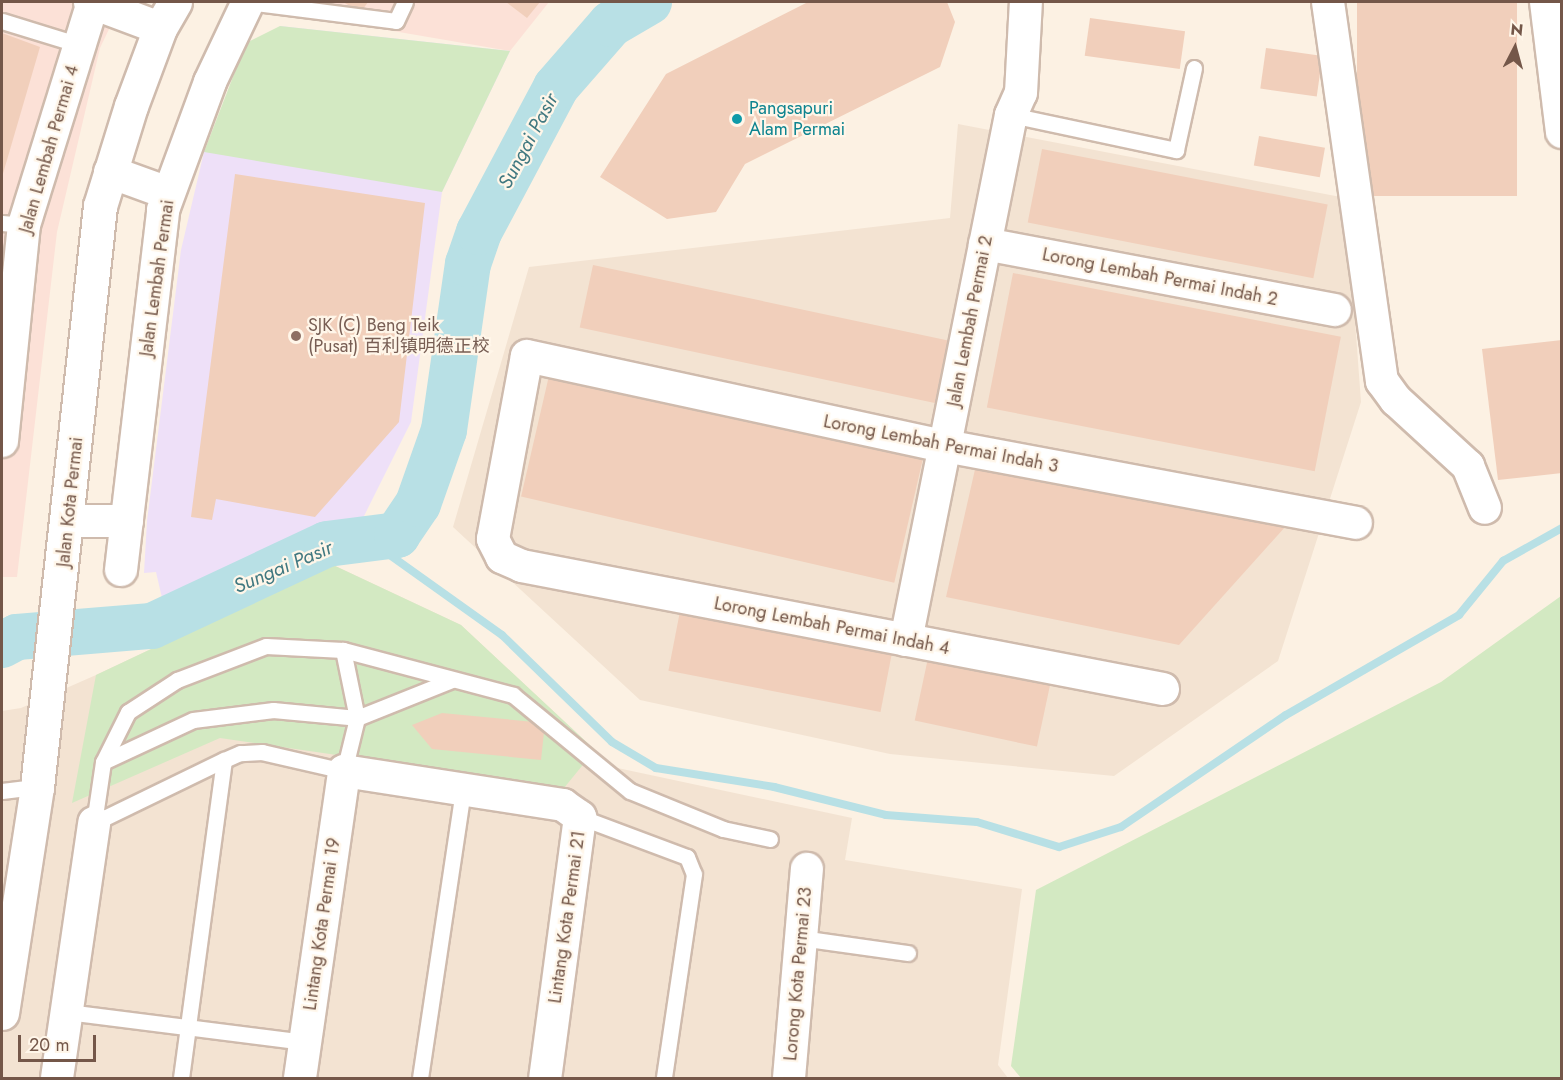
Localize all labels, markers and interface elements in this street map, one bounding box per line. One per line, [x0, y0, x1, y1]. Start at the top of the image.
text: N [1509, 17, 1524, 42]
north arrow [1485, 18, 1545, 78]
street label: Jalan Lembah Permai 4 [15, 62, 83, 236]
water label: Sungai Pasir [493, 89, 563, 193]
place label: Pangsapuri Alam Permai [749, 98, 845, 140]
marker: Pangsapuri Alam Permai [730, 112, 744, 126]
street label: Jalan Lembah Permai [135, 198, 179, 358]
street label: Jalan Lembah Permai 2 [943, 234, 997, 408]
street label: Lorong Lembah Permai Indah 2 [1040, 244, 1280, 310]
place label: SJK (C) Beng Teik (Pusat) 百利镇明德正校 [308, 315, 490, 358]
marker: SJK (C) Beng Teik (Pusat) 百利镇明德正校 [289, 329, 303, 343]
street label: Lorong Lembah Permai Indah 3 [822, 411, 1060, 477]
street label: Jalan Kota Permai [52, 436, 88, 568]
water label: Sungai Pasir [230, 535, 336, 599]
street label: Lorong Lembah Permai Indah 4 [712, 593, 952, 659]
street label: Lintang Kota Permai 21 [544, 829, 590, 1005]
street label: Lintang Kota Permai 19 [299, 836, 345, 1012]
street label: Lorong Kota Permai 23 [780, 886, 816, 1062]
scale bar [21, 1023, 99, 1061]
text: 20 m [29, 1032, 69, 1058]

